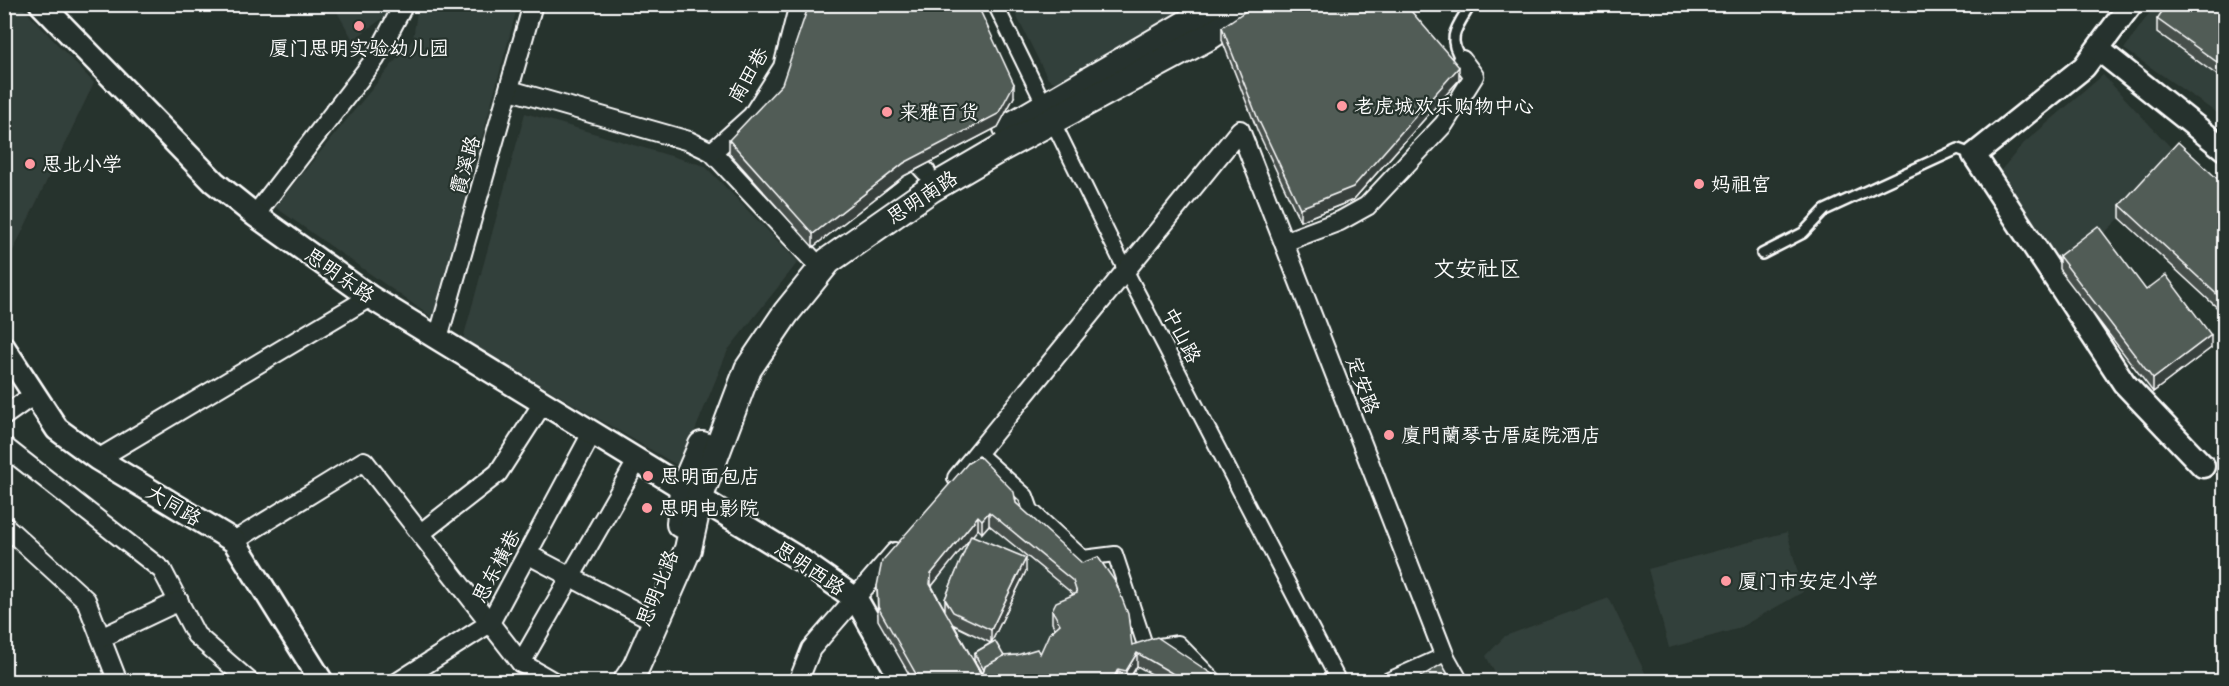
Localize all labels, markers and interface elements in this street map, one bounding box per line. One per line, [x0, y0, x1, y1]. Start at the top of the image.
marker: 厦门思明实验幼儿园 [352, 19, 366, 33]
place label: 厦门思明实验幼儿园 [269, 34, 449, 66]
street label: 南田巷 [721, 41, 779, 110]
place label: 老虎城欢乐购物中心 [1354, 92, 1534, 124]
place label: 来雅百货 [899, 98, 979, 130]
marker: 老虎城欢乐购物中心 [1335, 99, 1349, 113]
marker: 来雅百货 [880, 105, 894, 119]
street label: 霞溪路 [443, 131, 491, 199]
place label: 思北小学 [42, 150, 122, 182]
marker: 思北小学 [23, 157, 37, 171]
street label: 思明南路 [881, 163, 966, 234]
place label: 妈祖宫 [1711, 170, 1771, 202]
marker: 妈祖宫 [1692, 177, 1706, 191]
street label: 思明东路 [297, 241, 382, 313]
district label: 文安社区 [1433, 253, 1521, 288]
street label: 中山路 [1152, 302, 1209, 371]
street label: 定安路 [1335, 352, 1387, 420]
place label: 廈門蘭琴古厝庭院酒店 [1401, 421, 1601, 453]
marker: 廈門蘭琴古厝庭院酒店 [1382, 428, 1396, 442]
place label: 思明面包店 [660, 462, 760, 494]
marker: 思明面包店 [641, 469, 655, 483]
street label: 大同路 [139, 478, 208, 536]
place label: 思明电影院 [659, 494, 759, 526]
marker: 思明电影院 [640, 501, 654, 515]
street label: 思东横巷 [465, 523, 531, 610]
street label: 思明西路 [767, 534, 852, 606]
street label: 思明北路 [629, 545, 689, 632]
place label: 厦门市安定小学 [1738, 567, 1878, 599]
marker: 厦门市安定小学 [1719, 574, 1733, 588]

